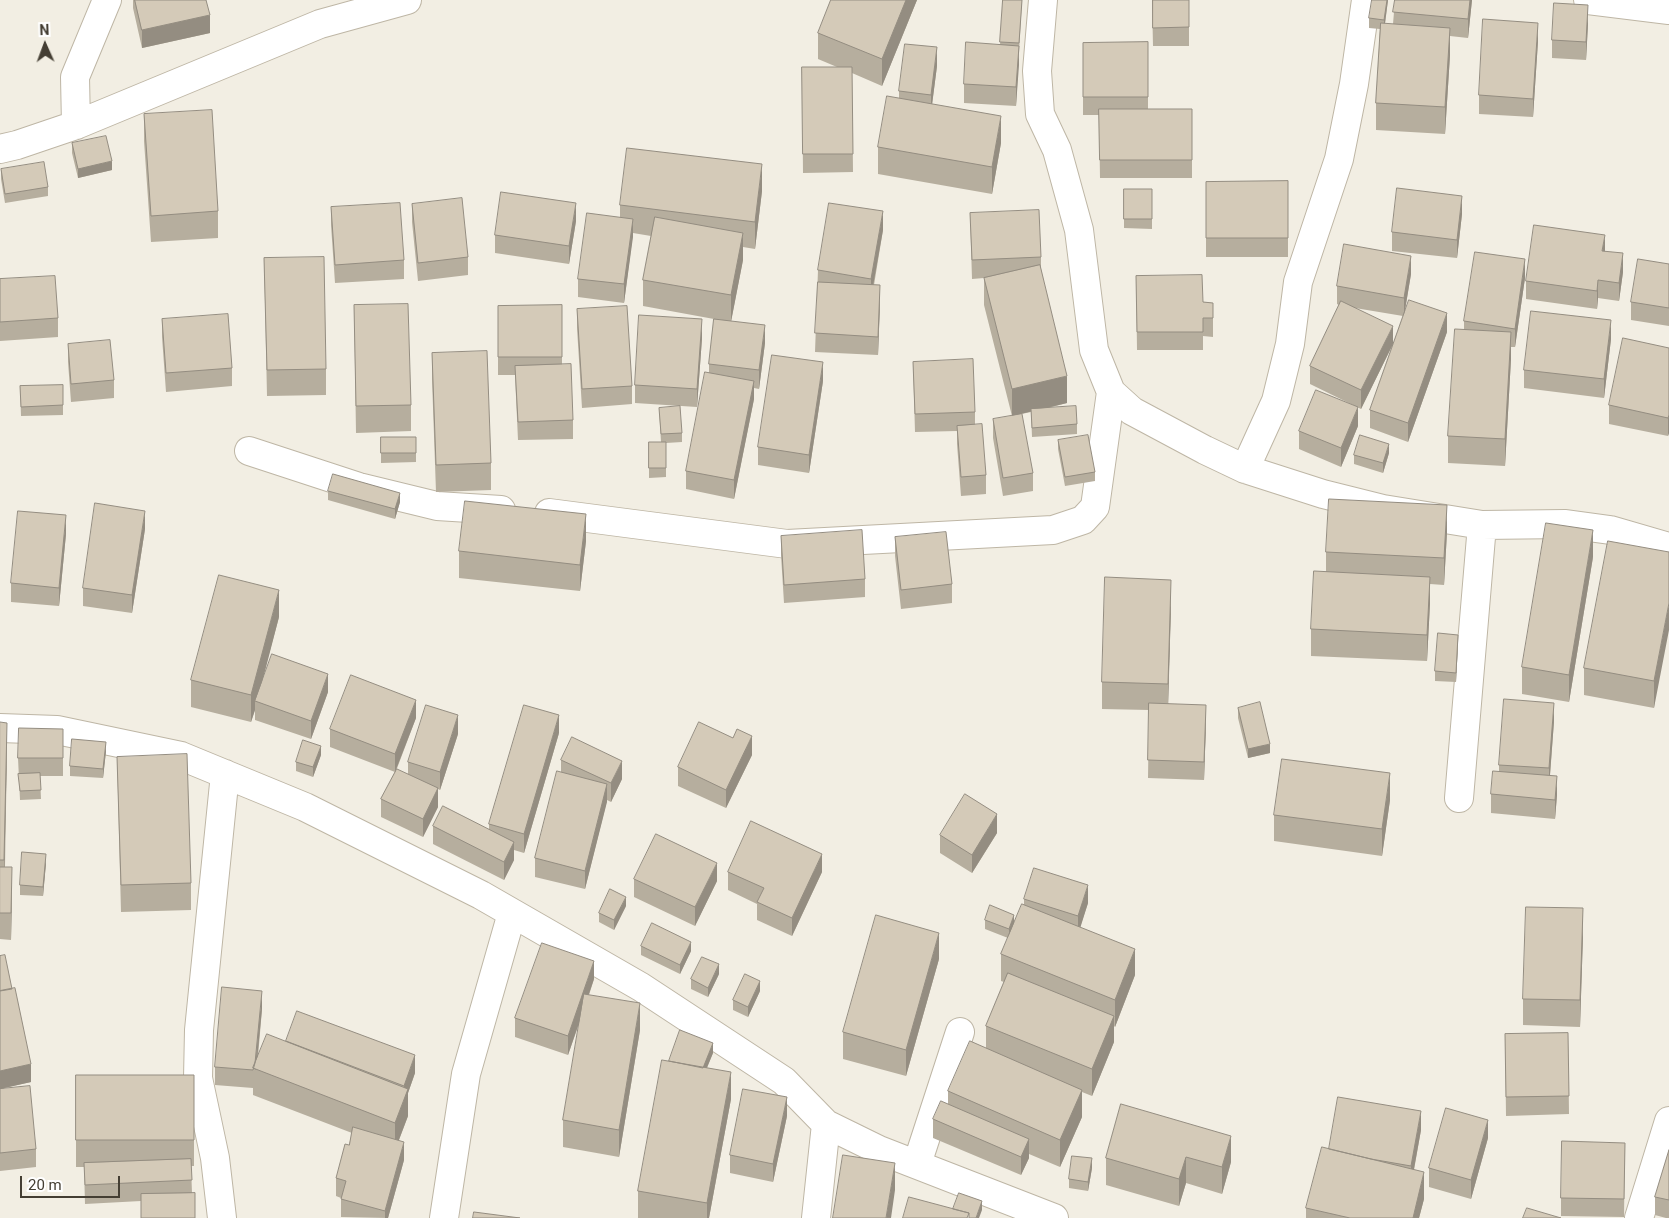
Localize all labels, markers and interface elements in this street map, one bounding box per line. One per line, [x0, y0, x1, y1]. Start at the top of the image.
north arrow [20, 20, 70, 70]
text: N [39, 22, 50, 38]
scale bar [22, 1166, 122, 1198]
text: 20 m [28, 1176, 62, 1194]

